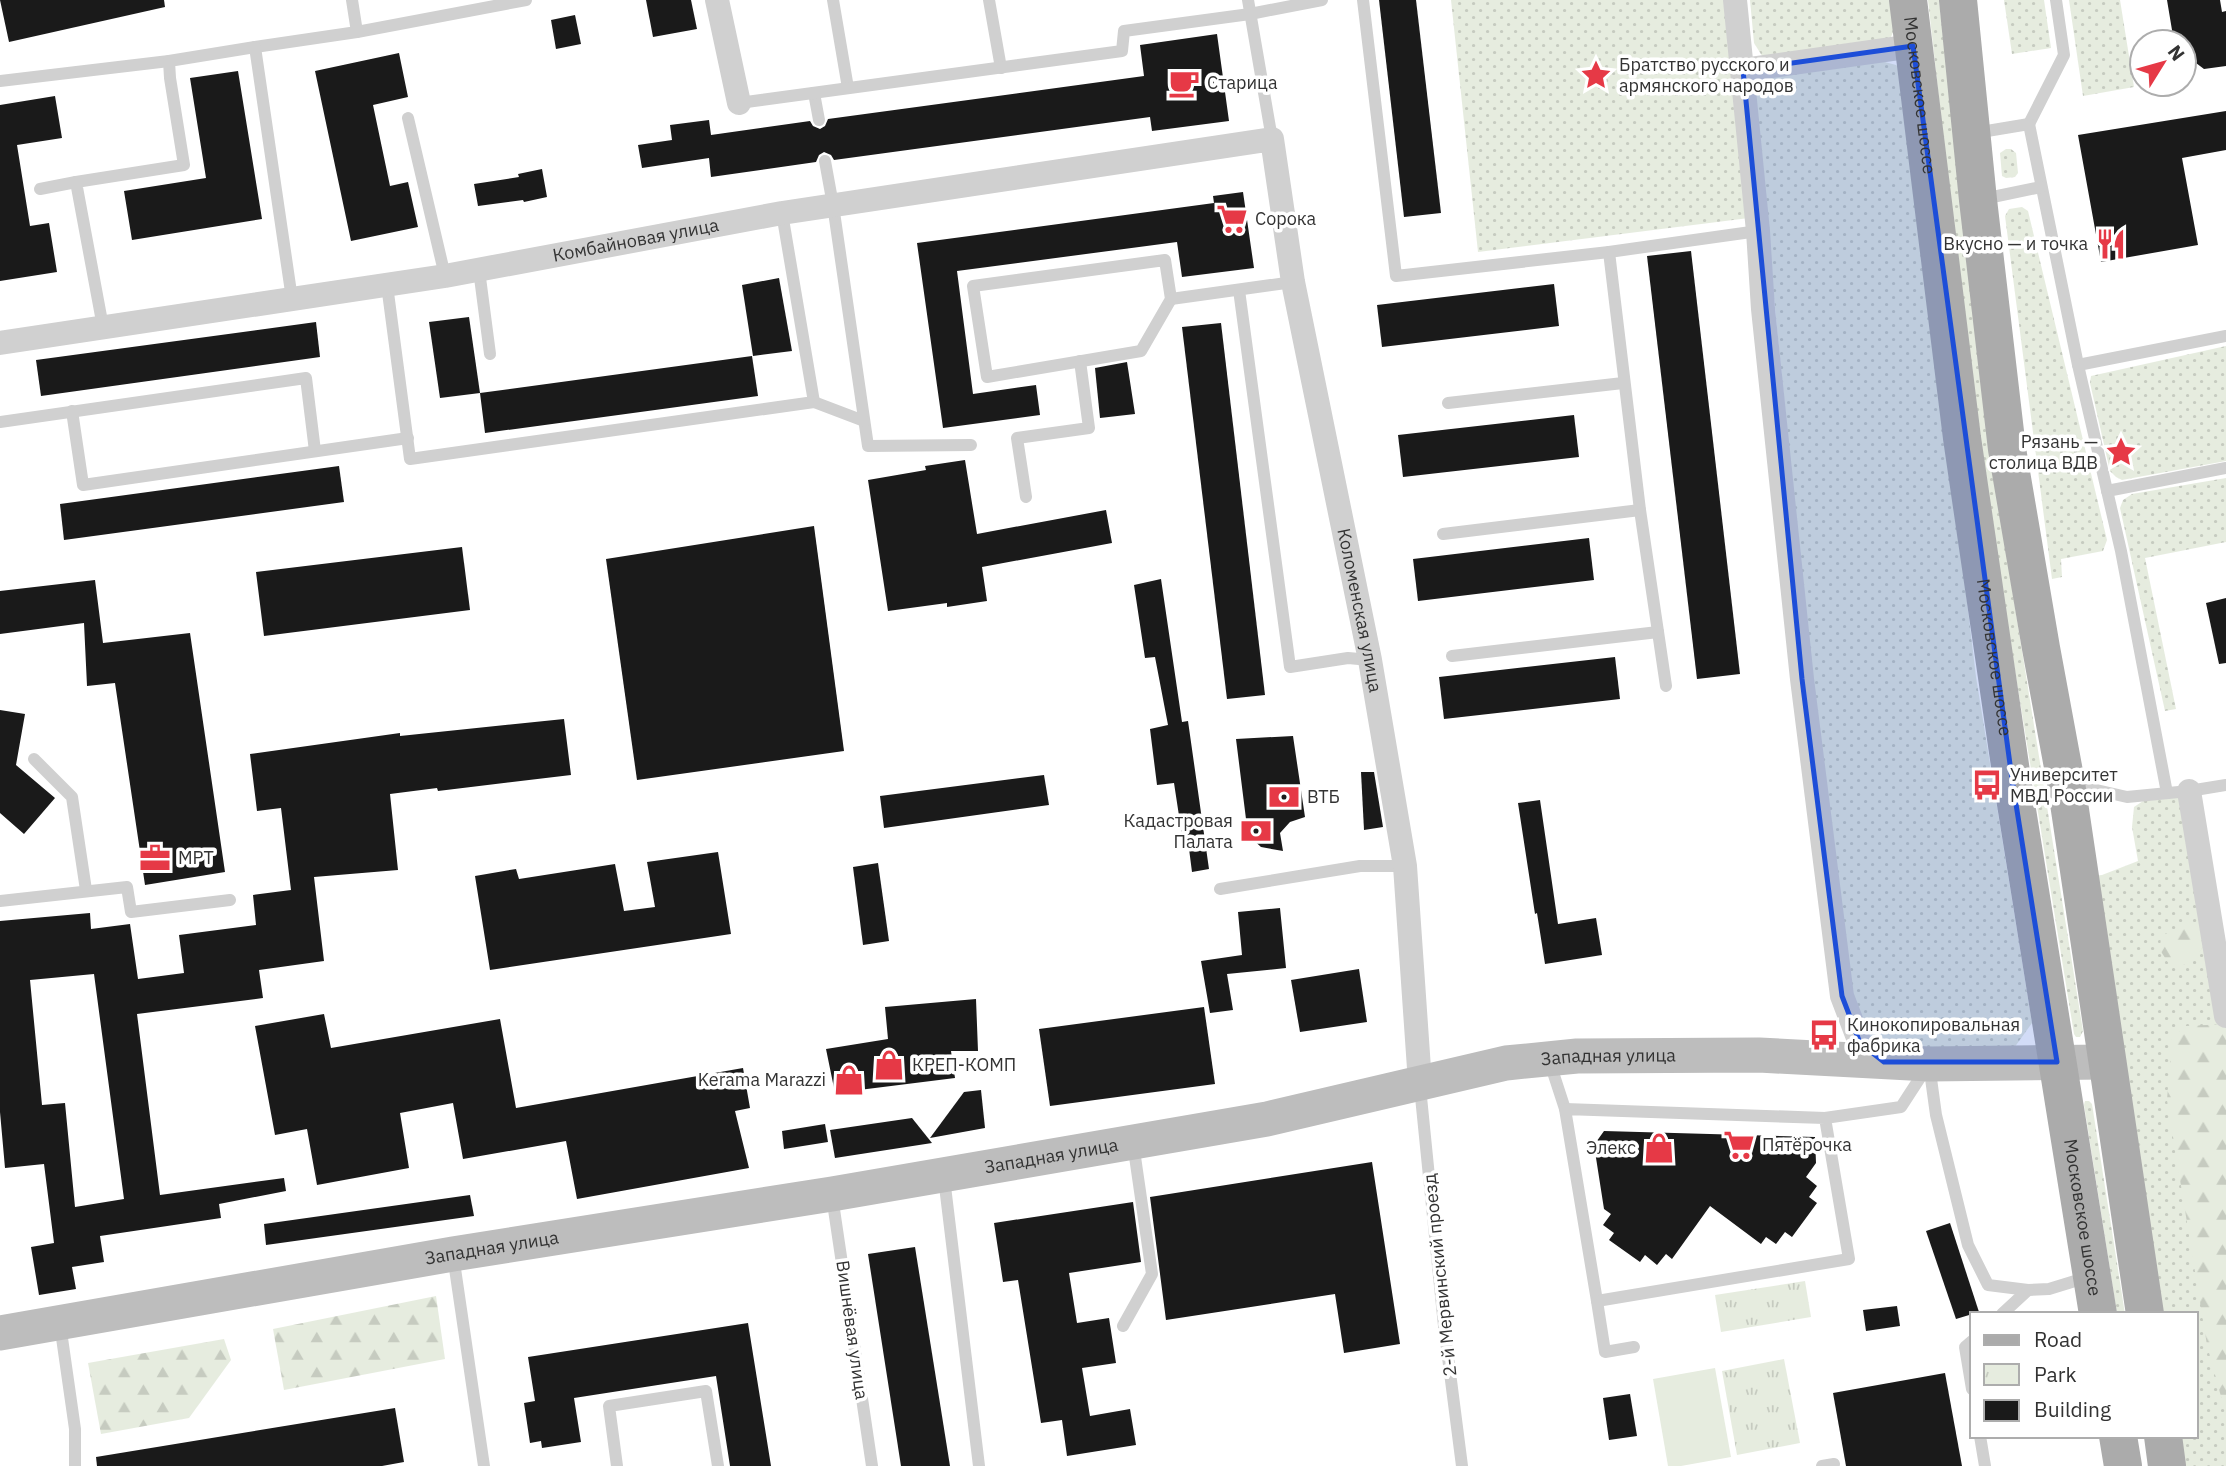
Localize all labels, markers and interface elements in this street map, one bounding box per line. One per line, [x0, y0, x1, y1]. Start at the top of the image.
street label: Московское шоссе [1899, 15, 1941, 176]
north arrow [2128, 28, 2198, 98]
text: N [2163, 40, 2190, 65]
place label: Братство русского и армянского народов [1619, 53, 1794, 97]
place icon: Братство русского и армянского народов [1579, 58, 1613, 92]
cafe icon: Старица [1167, 66, 1201, 100]
place label: Старица [1207, 71, 1278, 94]
supermarket icon: Сорока [1215, 202, 1249, 236]
place label: Сорока [1255, 207, 1316, 230]
street label: Комбайновая улица [551, 213, 721, 267]
restaurant icon: Вкусно — и точка [2094, 227, 2128, 261]
place label: Вкусно — и точка [1943, 232, 2088, 255]
place label: Рязань — столица ВДВ [1989, 430, 2098, 474]
place icon: Рязань — столица ВДВ [2104, 435, 2138, 469]
street label: Коломенская улица [1332, 526, 1387, 695]
street label: Московское шоссе [1972, 577, 2018, 738]
place label: Университет МВД России [2010, 763, 2118, 807]
bus stop icon: Университет МВД России [1970, 768, 2004, 802]
bank icon: ВТБ [1267, 780, 1301, 814]
place label: ВТБ [1307, 785, 1340, 808]
place label: Кадастровая Палата [1123, 809, 1233, 853]
bank icon: Кадастровая Палата [1239, 814, 1273, 848]
office icon: МРТ [138, 841, 172, 875]
place label: МРТ [178, 846, 214, 869]
place label: Кинокопировальная фабрика [1847, 1013, 2020, 1057]
bus stop icon: Кинокопировальная фабрика [1807, 1018, 1841, 1052]
street label: Западная улица [1539, 1043, 1676, 1071]
shop icon: КРЕП-КОМП [872, 1048, 906, 1082]
place label: КРЕП-КОМП [912, 1053, 1016, 1076]
shop icon: Kerama Marazzi [832, 1063, 866, 1097]
place label: Kerama Marazzi [698, 1068, 826, 1091]
supermarket icon: Пятёрочка [1722, 1128, 1756, 1162]
shop icon: Элекс [1642, 1131, 1676, 1165]
street label: Западная улица [982, 1133, 1120, 1179]
place label: Пятёрочка [1762, 1133, 1852, 1156]
place label: Элекс [1586, 1136, 1636, 1159]
street label: Московское шоссе [2059, 1137, 2107, 1298]
street label: 2-й Мервинский проезд [1417, 1172, 1462, 1378]
street label: Западная улица [423, 1225, 561, 1270]
street label: Вишнёвая улица [831, 1259, 874, 1401]
legend [1970, 1312, 2198, 1438]
text: Road [2034, 1325, 2082, 1353]
text: Park [2034, 1360, 2077, 1388]
text: Building [2034, 1395, 2111, 1423]

